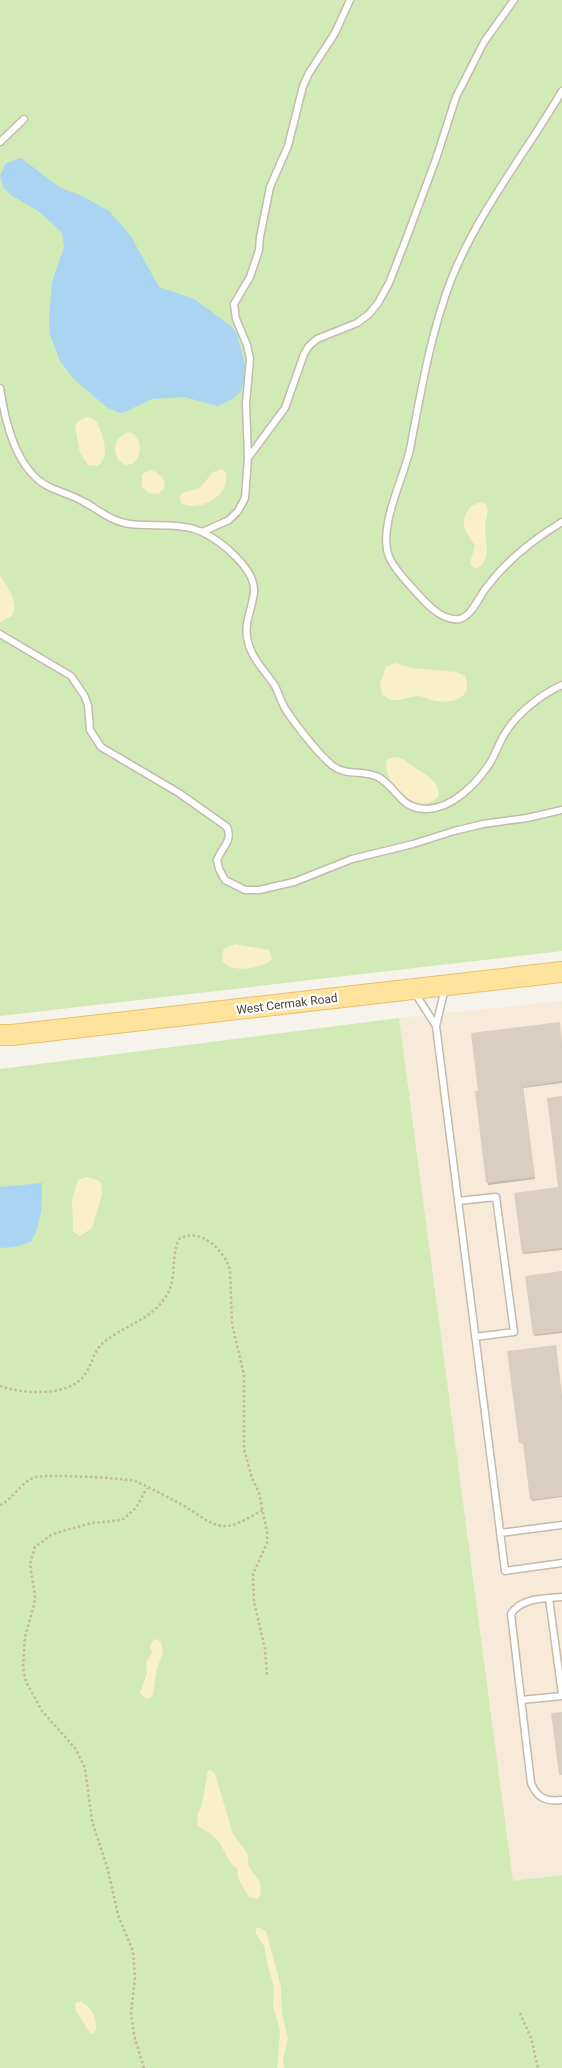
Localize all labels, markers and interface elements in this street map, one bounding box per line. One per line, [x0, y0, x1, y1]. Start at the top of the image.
street label: West Cermak Road [236, 991, 338, 1017]

